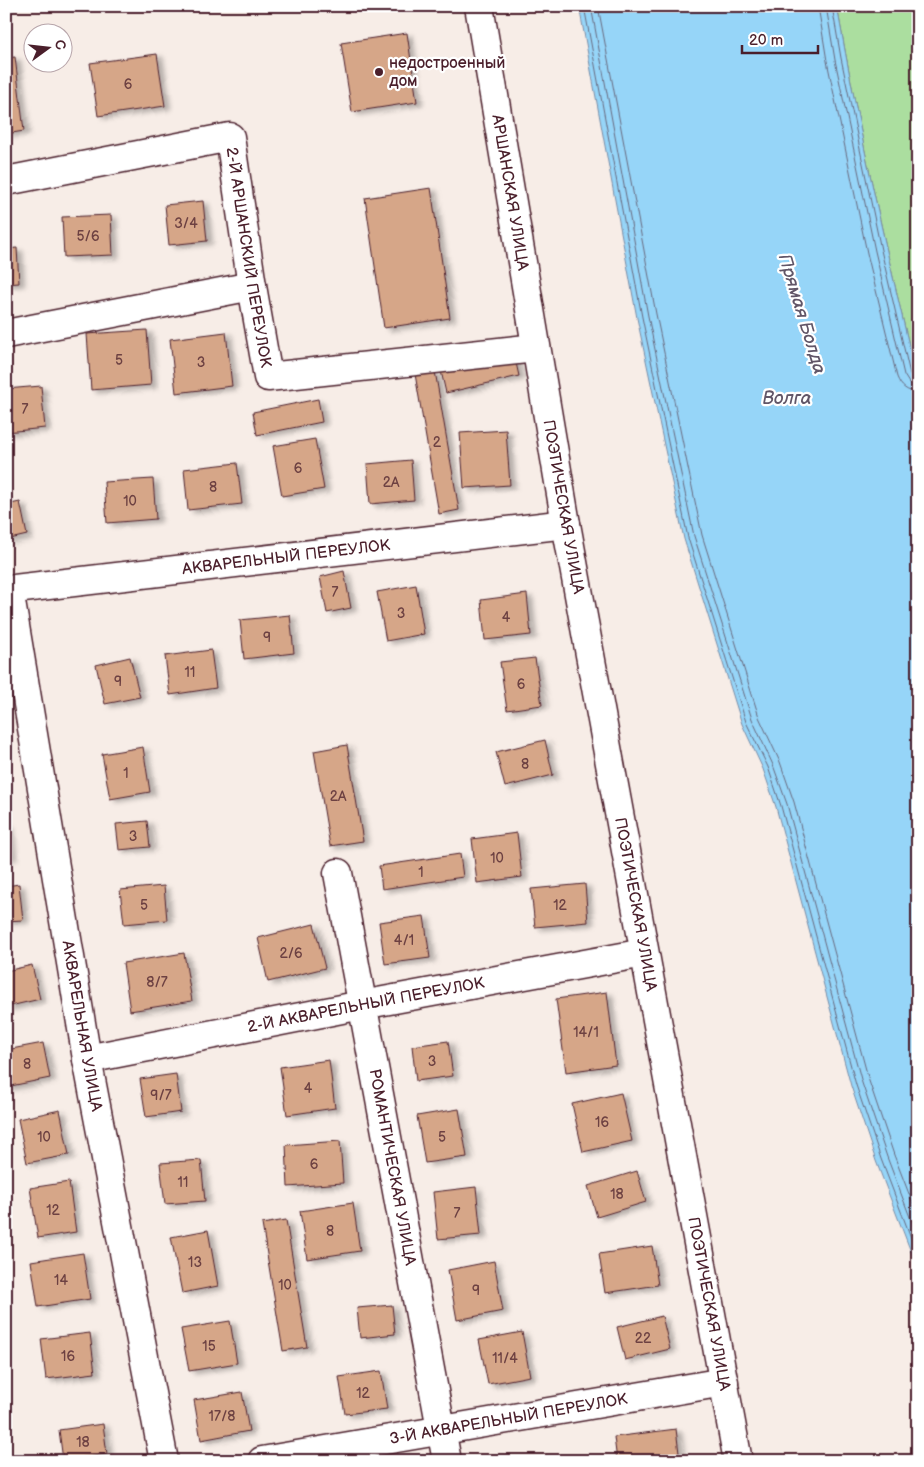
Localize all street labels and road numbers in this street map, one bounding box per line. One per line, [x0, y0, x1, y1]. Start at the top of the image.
street label: АРШАНСКАЯ УЛИЦА [488, 112, 533, 272]
street label: 2-Й АРШАНСКИЙ ПЕРЕУЛОК [222, 146, 276, 370]
street label: ПОЭТИЧЕСКАЯ УЛИЦА [539, 418, 588, 596]
street label: АКВАРЕЛЬНЫЙ ПЕРЕУЛОК [180, 535, 392, 579]
street label: ПОЭТИЧЕСКАЯ УЛИЦА [611, 816, 661, 993]
street label: АКВАРЕЛЬНАЯ УЛИЦА [58, 938, 106, 1113]
street label: 2-Й АКВАРЕЛЬНЫЙ ПЕРЕУЛОК [246, 973, 486, 1037]
street label: РОМАНТИЧЕСКАЯ УЛИЦА [365, 1067, 420, 1267]
street label: ПОЭТИЧЕСКАЯ УЛИЦА [684, 1215, 734, 1392]
street label: 3-Й АКВАРЕЛЬНЫЙ ПЕРЕУЛОК [388, 1389, 629, 1449]

